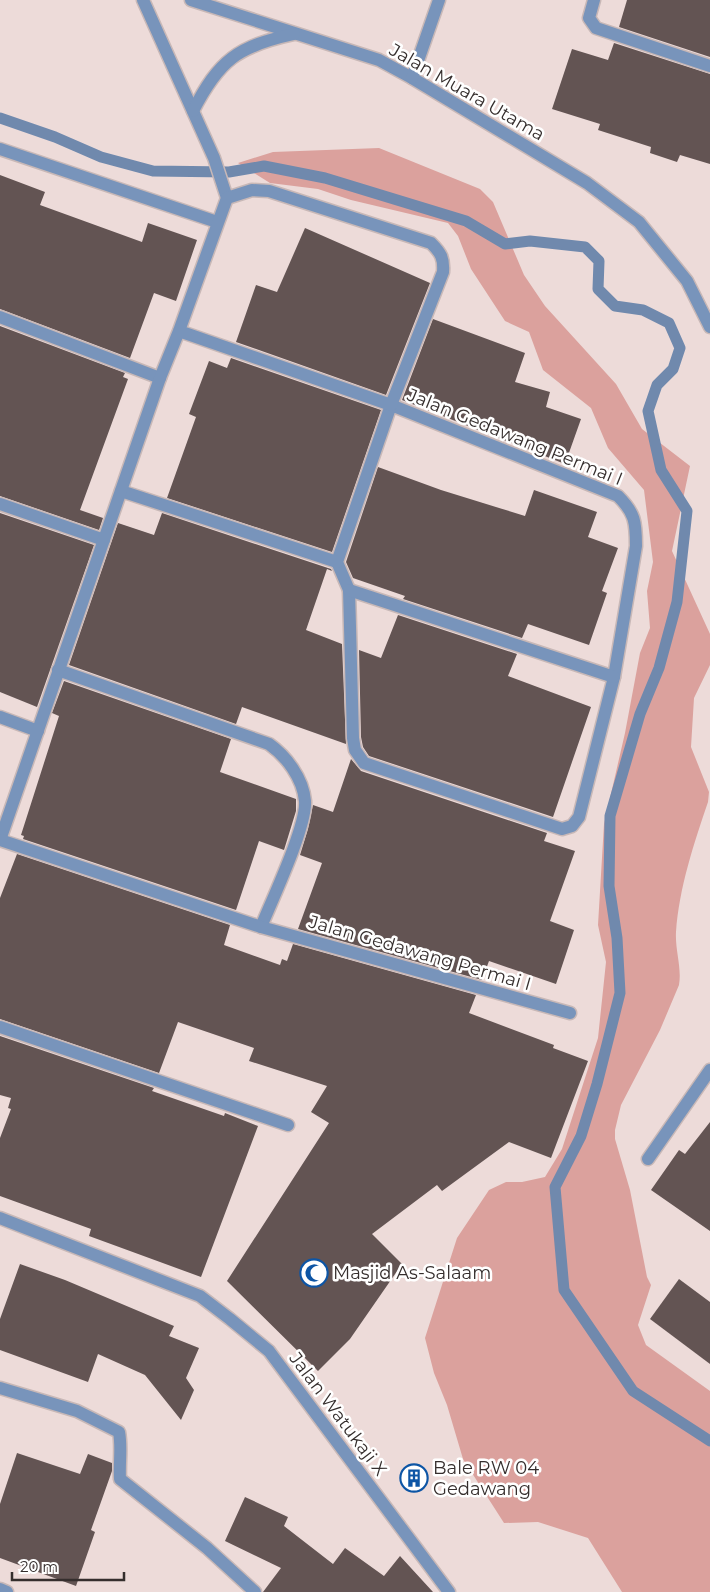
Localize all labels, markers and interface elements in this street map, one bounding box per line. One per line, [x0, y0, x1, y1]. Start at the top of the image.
street label: Jalan Muara Utama [385, 38, 548, 145]
street label: Jalan Gedawang Permai I [403, 383, 626, 490]
street label: Jalan Gedawang Permai I [305, 910, 534, 995]
mosque icon: Masjid As-Salaam [299, 1258, 329, 1288]
place label: Masjid As-Salaam [333, 1262, 491, 1284]
street label: Jalan Watukaji X [284, 1347, 392, 1480]
place label: Bale RW 04 Gedawang [433, 1457, 539, 1500]
building icon: Bale RW 04 Gedawang [399, 1463, 429, 1493]
scale bar [12, 1550, 125, 1582]
text: 20 m [20, 1557, 58, 1576]

